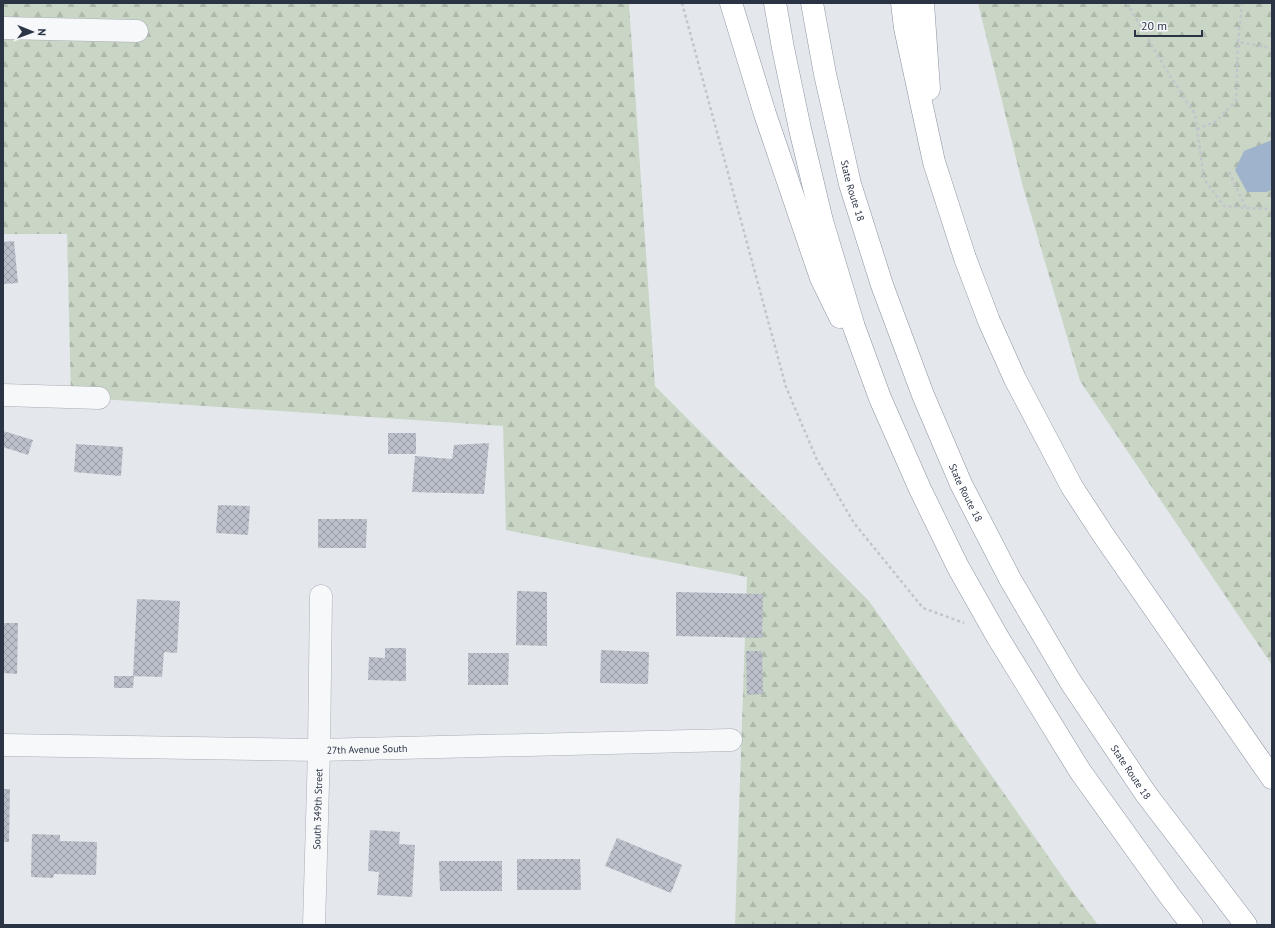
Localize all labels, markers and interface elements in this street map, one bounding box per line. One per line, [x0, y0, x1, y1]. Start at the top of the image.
north arrow [12, 12, 52, 52]
scale bar [1135, 12, 1202, 38]
text: 20 m [1141, 18, 1167, 33]
text: N [35, 28, 49, 36]
street label: State Route 18 [838, 159, 867, 223]
street label: State Route 18 [946, 462, 985, 524]
street label: 27th Avenue South [326, 742, 408, 757]
street label: State Route 18 [1108, 743, 1154, 802]
street label: South 349th Street [310, 768, 325, 850]

